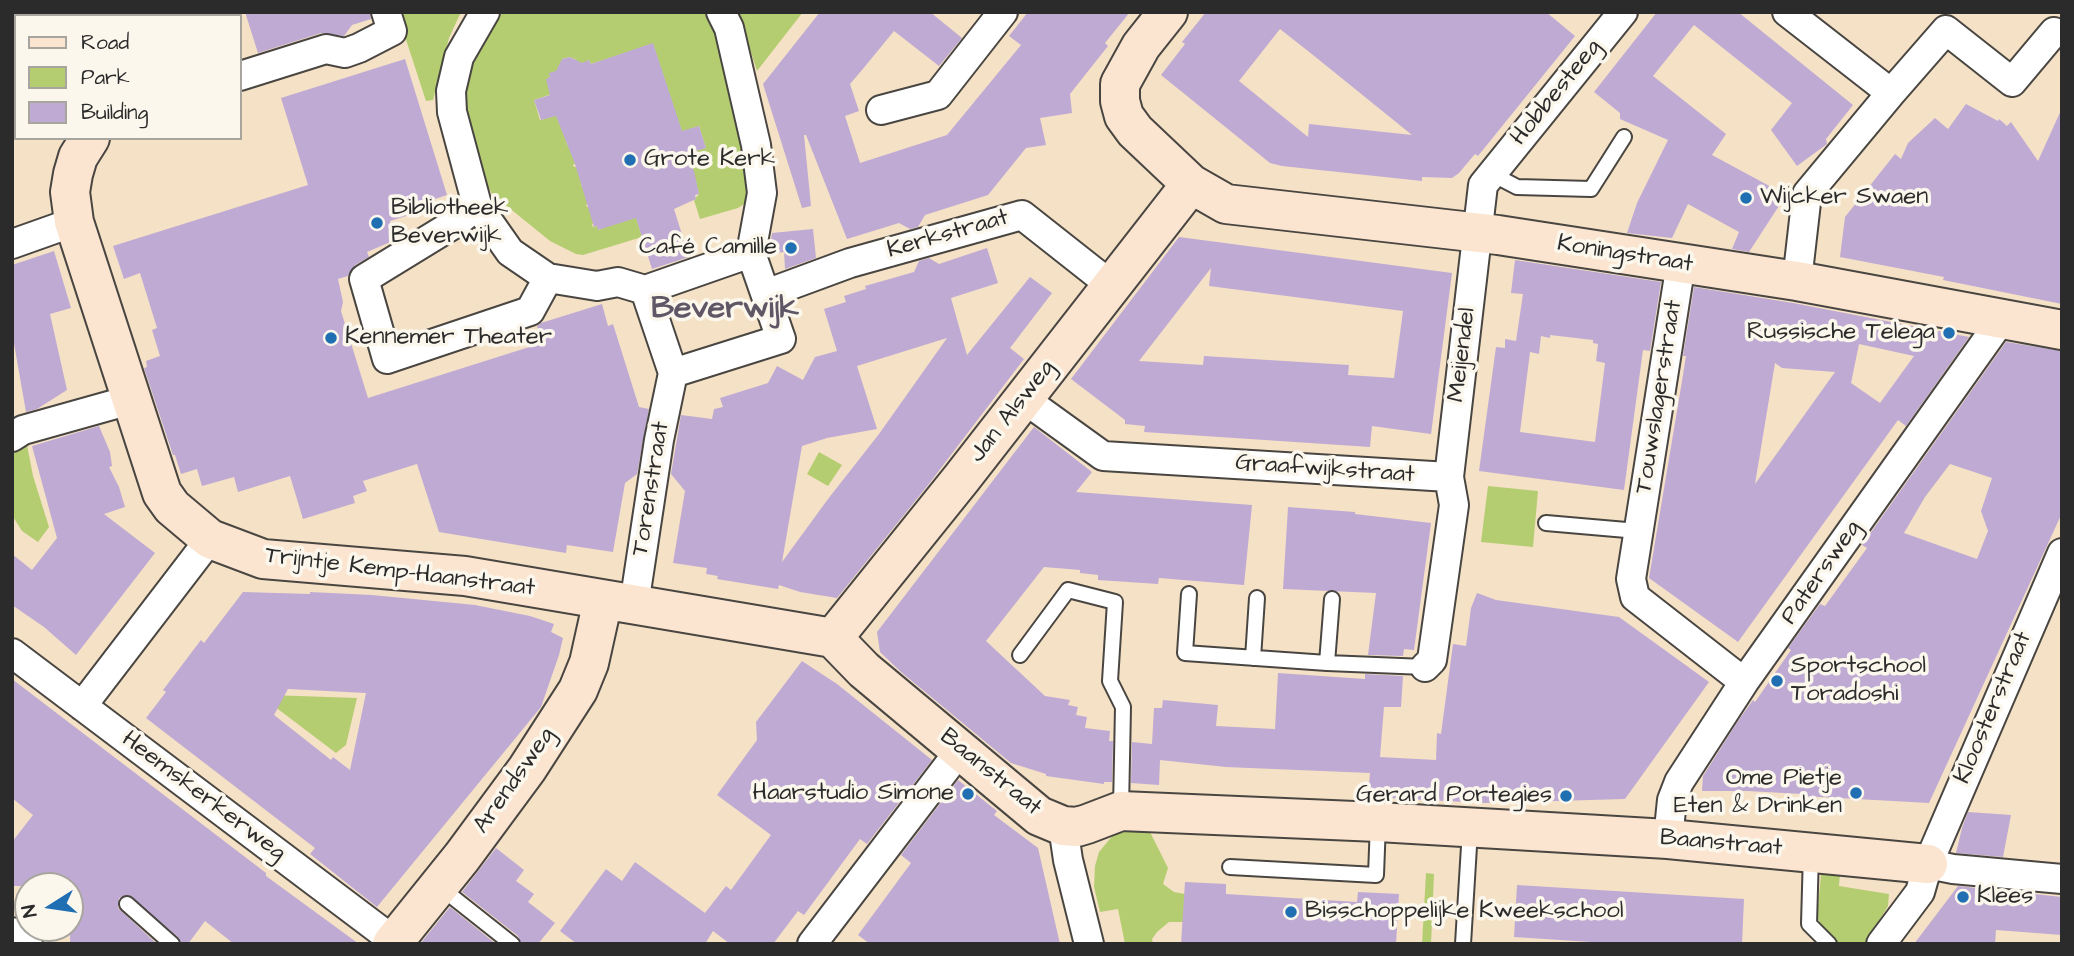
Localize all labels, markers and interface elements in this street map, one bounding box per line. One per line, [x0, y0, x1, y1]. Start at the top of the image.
legend [14, 14, 242, 140]
text: Road [81, 28, 129, 57]
street label: Hobbesteeg [1506, 34, 1608, 152]
text: Park [81, 63, 130, 92]
text: Building [81, 98, 148, 127]
place label: Grote Kerk [644, 146, 775, 174]
marker: Grote Kerk [622, 152, 638, 168]
place label: Wijcker Swaen [1760, 184, 1928, 212]
marker: Wijcker Swaen [1738, 190, 1754, 206]
place label: Bibliotheek Beverwijk [391, 195, 508, 251]
street label: Kerkstraat [884, 204, 1012, 266]
marker: Bibliotheek Beverwijk [369, 215, 385, 231]
street label: Koningstraat [1555, 230, 1695, 280]
place label: Café Camille [639, 234, 777, 262]
marker: Café Camille [783, 240, 799, 256]
district label: Beverwijk [651, 291, 799, 329]
street label: Touwslagerstraat [1630, 298, 1690, 496]
street label: Meijendel [1443, 306, 1483, 404]
place label: Russische Telega [1747, 319, 1935, 347]
place label: Kennemer Theater [345, 324, 552, 352]
marker: Russische Telega [1941, 325, 1957, 341]
marker: Kennemer Theater [323, 330, 339, 346]
street label: Jan Alsweg [964, 355, 1062, 469]
street label: Torenstraat [627, 420, 677, 558]
street label: Graafwijkstraat [1234, 449, 1416, 491]
street label: Patersweg [1776, 515, 1868, 631]
street label: Trijntje Kemp-Haanstraat [263, 542, 537, 604]
street label: Kloosterstraat [1949, 628, 2039, 788]
place label: Sportschool Toradoshi [1791, 653, 1926, 709]
marker: Sportschool Toradoshi [1769, 673, 1785, 689]
street label: Arendsweg [468, 722, 562, 840]
street label: Baanstraat [933, 723, 1047, 823]
street label: Heemskerkerweg [115, 726, 291, 868]
place label: Ome Pietje Eten & Drinken [1674, 765, 1842, 821]
place label: Haarstudio Simone [753, 780, 954, 808]
place label: Gerard Portegies [1356, 782, 1552, 810]
marker: Ome Pietje Eten & Drinken [1848, 785, 1864, 801]
marker: Haarstudio Simone [960, 786, 976, 802]
marker: Gerard Portegies [1558, 788, 1574, 804]
street label: Baanstraat [1659, 824, 1783, 864]
north arrow [14, 872, 84, 942]
place label: Klees [1977, 883, 2033, 911]
marker: Klees [1955, 889, 1971, 905]
place label: Bisschoppelijke Kweekschool [1305, 898, 1624, 926]
text: N [15, 902, 44, 920]
marker: Bisschoppelijke Kweekschool [1283, 904, 1299, 920]

